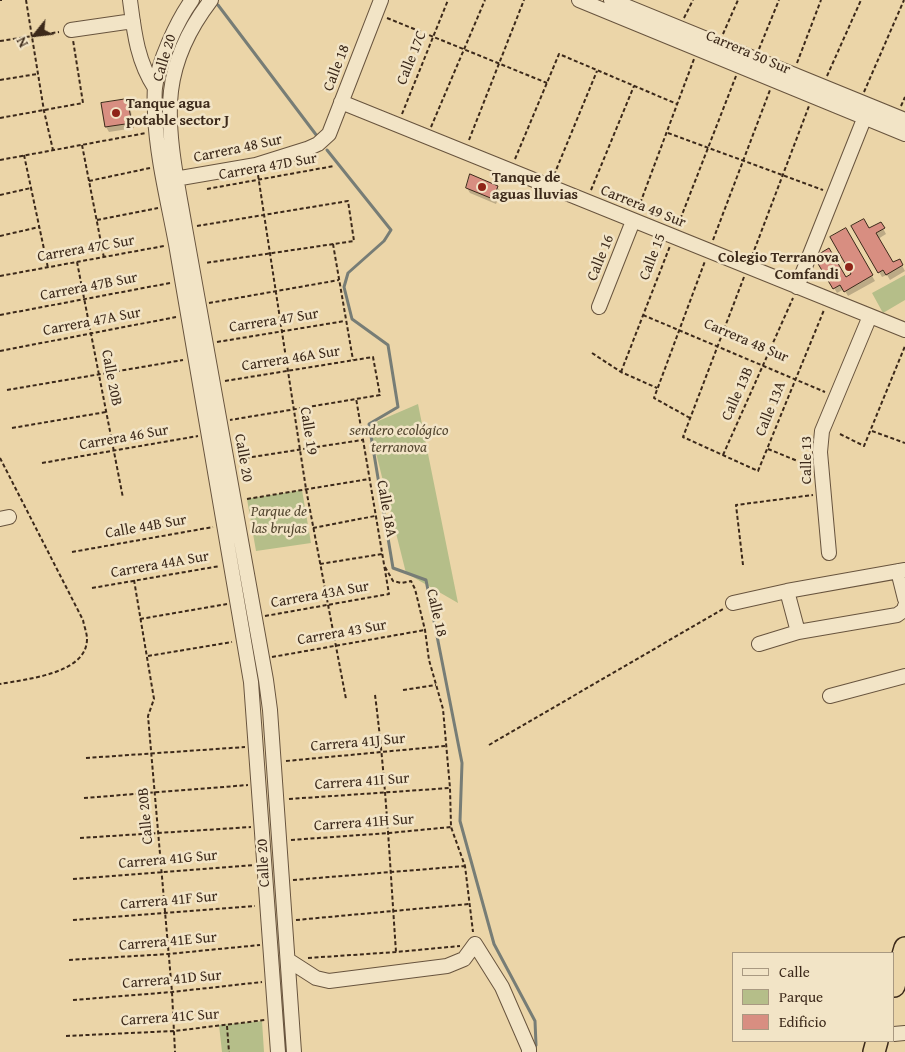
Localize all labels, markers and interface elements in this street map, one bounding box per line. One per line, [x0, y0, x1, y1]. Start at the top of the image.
north arrow [10, 10, 60, 60]
street label: Carrera 50 Sur [703, 27, 793, 79]
street label: Calle 17C [393, 28, 431, 88]
street label: Calle 20 [149, 32, 181, 84]
text: N [11, 33, 33, 51]
street label: Calle 18 [320, 42, 354, 94]
place label: Tanque agua potable sector J [126, 95, 229, 130]
marker: Tanque agua potable sector J [110, 107, 122, 119]
street label: Carrera 48 Sur [192, 131, 284, 167]
street label: Carrera 47D Sur [218, 150, 318, 184]
place label: Tanque de aguas lluvias [492, 169, 578, 204]
marker: Tanque de aguas lluvias [476, 181, 488, 193]
street label: Carrera 49 Sur [598, 182, 688, 232]
street label: Calle 15 [636, 231, 670, 283]
street label: Carrera 47C Sur [36, 232, 136, 266]
street label: Calle 16 [584, 232, 618, 284]
place label: Colegio Terranova Comfandi [718, 249, 839, 284]
marker: Colegio Terranova Comfandi [843, 261, 855, 273]
street label: Carrera 47B Sur [39, 269, 139, 305]
street label: Carrera 47A Sur [42, 304, 142, 340]
street label: Carrera 47 Sur [228, 305, 320, 337]
street label: Carrera 48 Sur [701, 315, 791, 367]
street label: Carrera 46A Sur [241, 342, 341, 376]
street label: Calle 20B [97, 348, 125, 408]
street label: Calle 13B [718, 364, 758, 424]
street label: Calle 13A [752, 379, 790, 439]
street label: Calle 19 [295, 406, 321, 456]
street label: Carrera 46 Sur [78, 421, 170, 455]
park label: sendero ecológico terranova [350, 422, 448, 457]
street label: Calle 20 [230, 433, 256, 483]
street label: Calle 13 [798, 436, 816, 484]
street label: Calle 18A [372, 479, 400, 539]
park label: Parque de las brujas [251, 503, 307, 538]
street label: Calle 44B Sur [104, 511, 188, 543]
street label: Carrera 44A Sur [110, 548, 210, 582]
street label: Carrera 43A Sur [270, 578, 370, 612]
street label: Calle 18 [422, 587, 450, 639]
street label: Carrera 43 Sur [296, 616, 388, 650]
street label: Carrera 41J Sur [310, 730, 406, 756]
street label: Carrera 41I Sur [314, 770, 410, 794]
street label: Calle 20B [135, 787, 157, 845]
street label: Carrera 41H Sur [313, 811, 415, 835]
street label: Calle 20 [254, 838, 274, 888]
street label: Carrera 41G Sur [118, 847, 218, 873]
street label: Carrera 41F Sur [120, 888, 218, 914]
street label: Carrera 41E Sur [119, 929, 217, 955]
legend [732, 952, 895, 1042]
text: Calle [779, 961, 810, 982]
street label: Carrera 41D Sur [122, 967, 222, 993]
text: Parque [779, 986, 823, 1007]
street label: Carrera 41C Sur [120, 1006, 220, 1030]
text: Edificio [779, 1011, 826, 1032]

